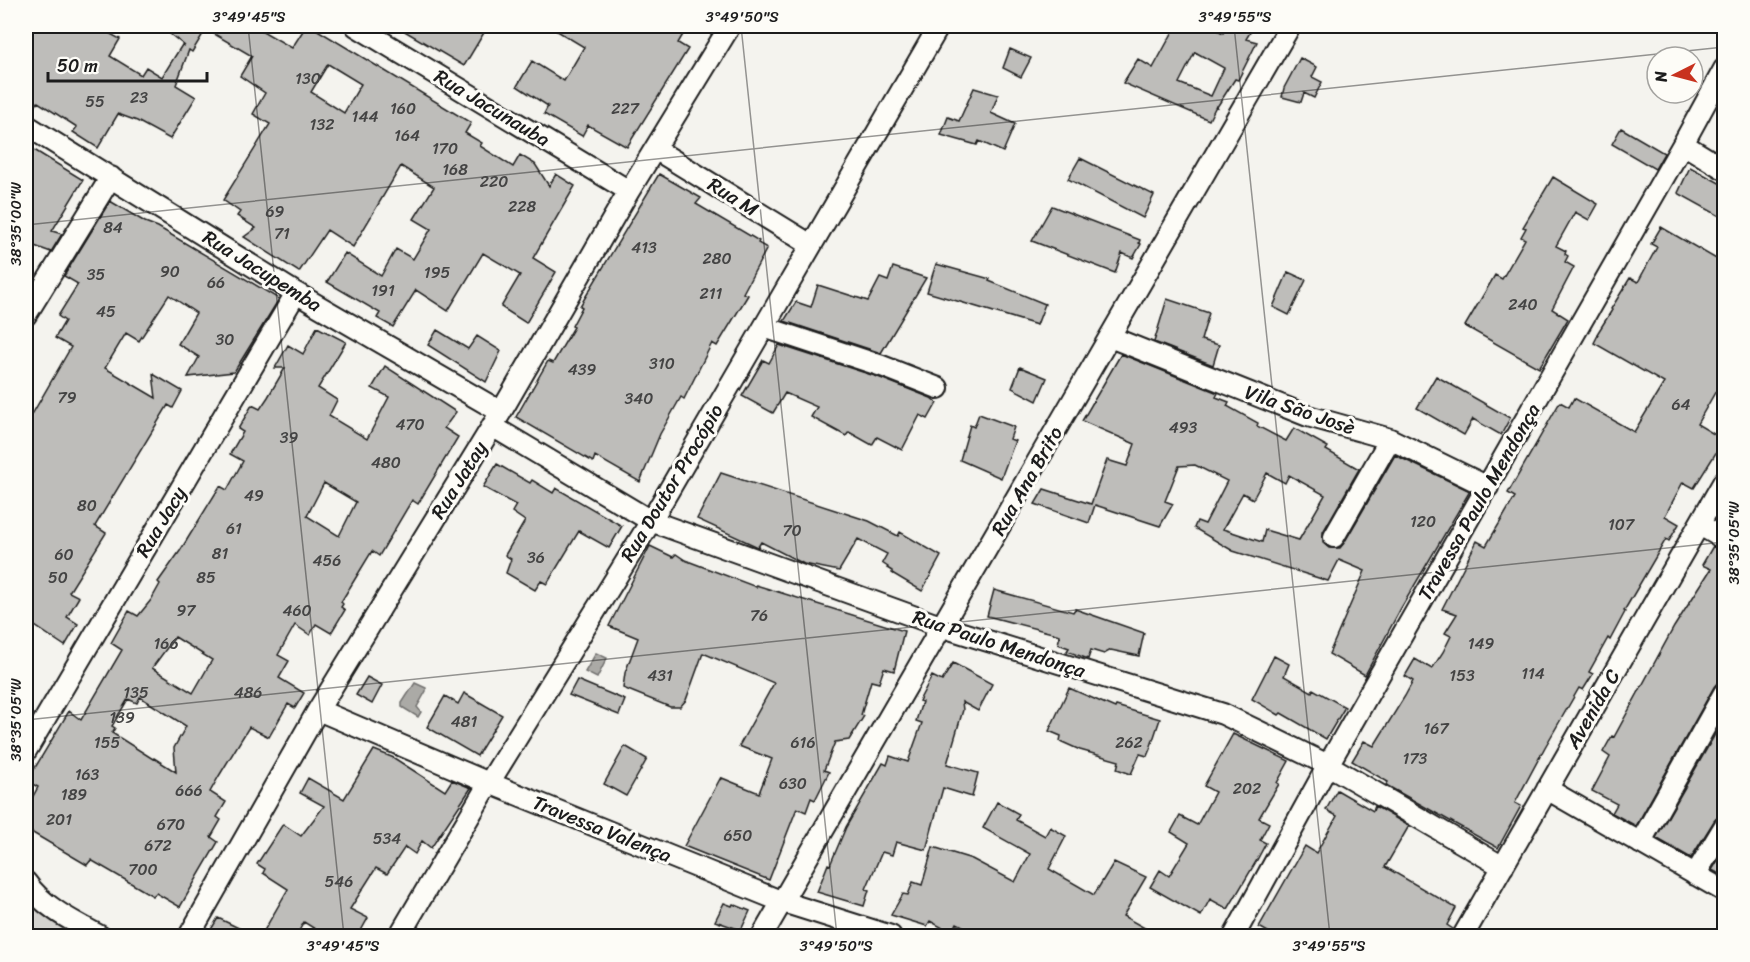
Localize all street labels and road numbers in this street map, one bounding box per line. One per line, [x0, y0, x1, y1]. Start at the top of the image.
street label: Rua Jacunauba [427, 59, 557, 157]
street label: Rua M [700, 168, 766, 226]
street label: Rua Jacupemba [195, 220, 329, 322]
street label: Vila São Josè [1240, 375, 1360, 445]
street label: Rua Doutor Procópio [611, 397, 733, 569]
street label: Travessa Paulo Mendonça [1408, 397, 1550, 607]
street label: Rua Ana Brito [981, 420, 1073, 542]
street label: Rua Jatay [421, 433, 497, 526]
street label: Rua Jacy [126, 479, 196, 564]
street label: Rua Paulo Mendonça [908, 600, 1091, 689]
street label: Avenida C [1556, 662, 1630, 756]
street label: Travessa Valença [527, 785, 677, 873]

